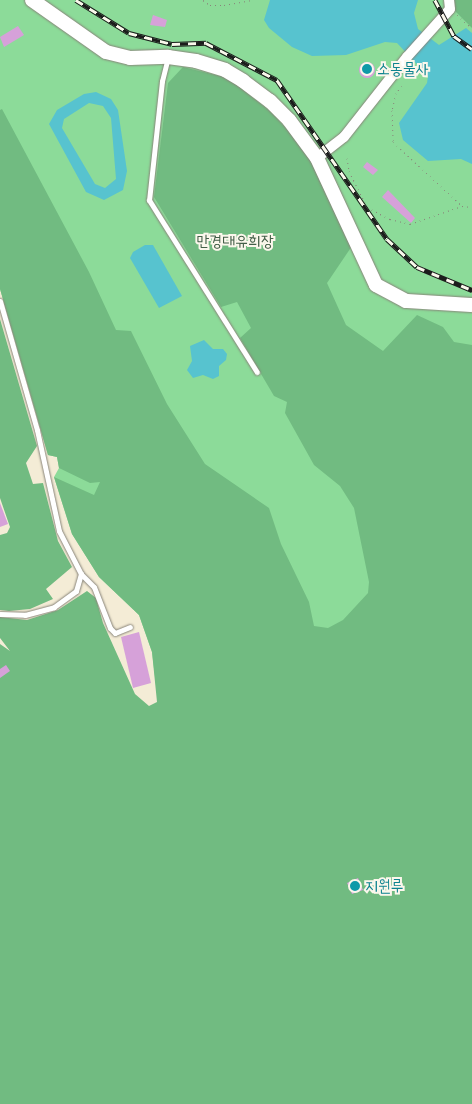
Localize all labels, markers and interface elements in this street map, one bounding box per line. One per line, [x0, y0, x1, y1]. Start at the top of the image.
place label: 소동물사 [377, 59, 428, 79]
marker: 소동물사 [361, 63, 373, 75]
park label: 만경대유희장 [196, 231, 274, 251]
place label: 지원루 [365, 876, 404, 896]
marker: 지원루 [349, 880, 361, 892]

